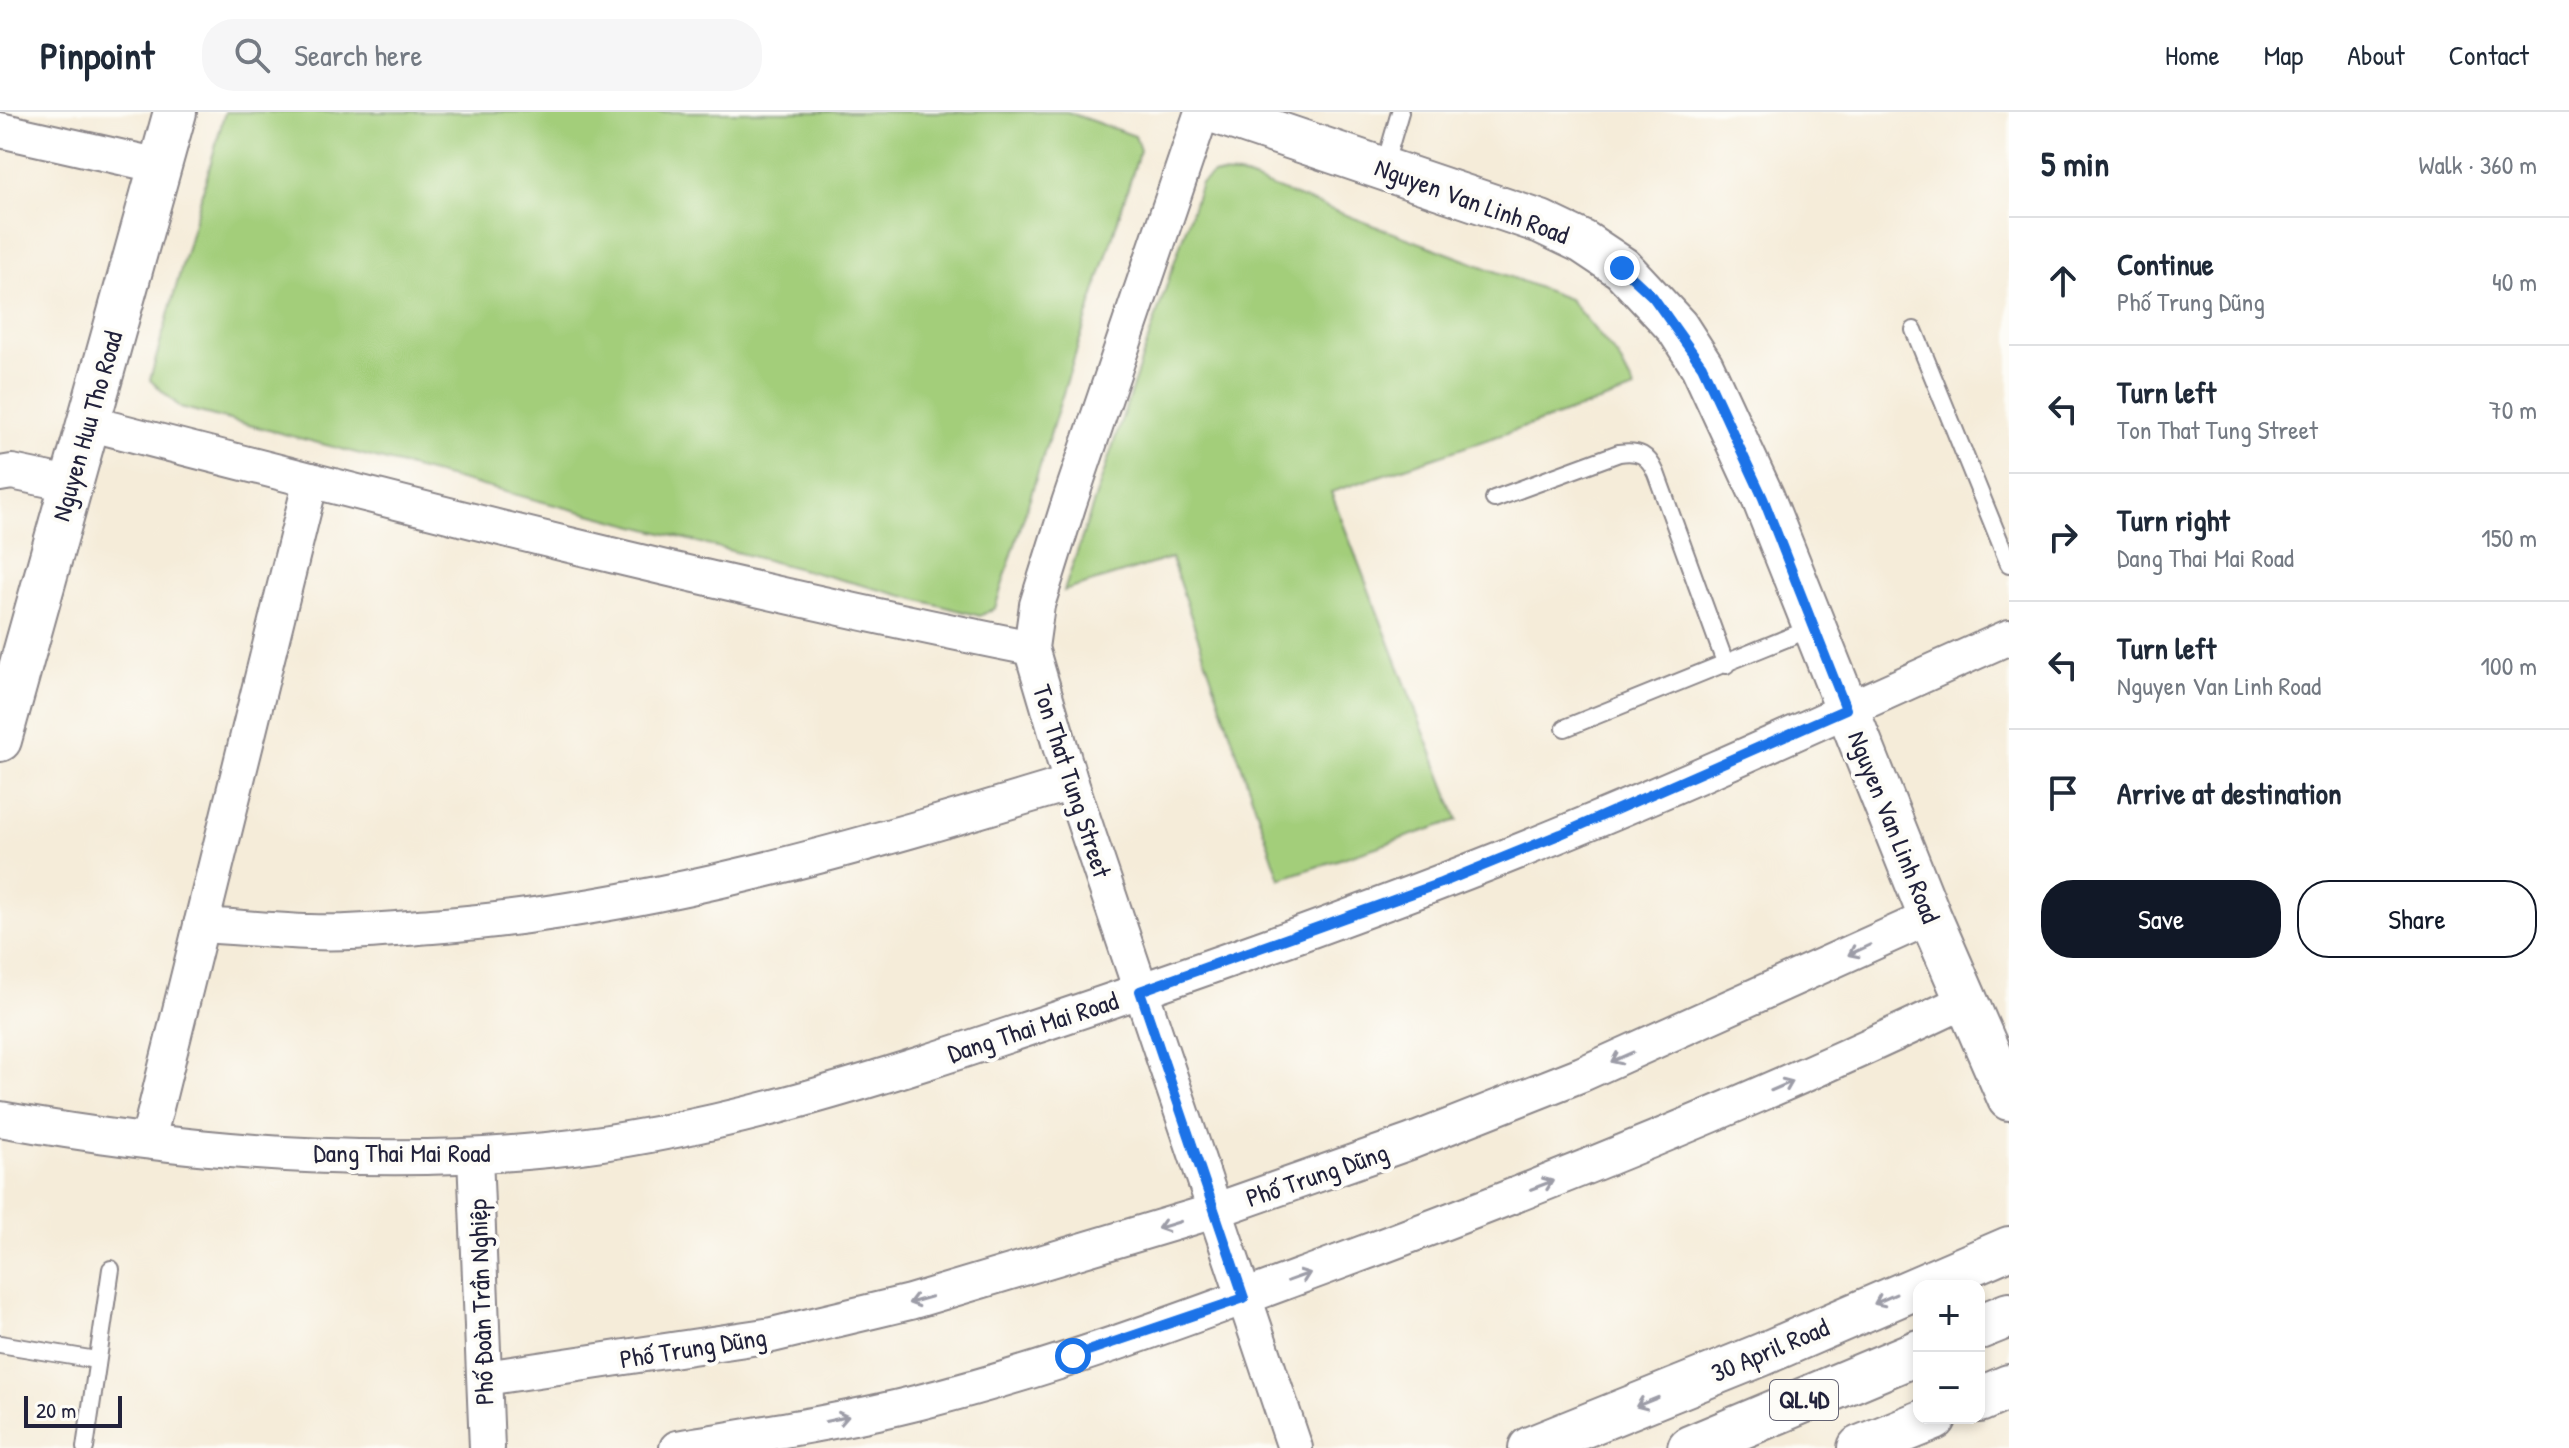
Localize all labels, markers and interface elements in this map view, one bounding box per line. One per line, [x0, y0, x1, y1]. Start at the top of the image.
search box [202, 19, 762, 91]
text: Pinpoint [40, 29, 154, 81]
icon: search [230, 33, 274, 77]
text: Search here [294, 35, 423, 75]
text: Home [2165, 36, 2220, 74]
text: Map [2264, 36, 2303, 74]
text: About [2347, 36, 2405, 74]
text: Contact [2449, 36, 2529, 74]
text: 5 min [2041, 141, 2109, 187]
text: Walk · 360 m [2419, 147, 2537, 182]
street label: Nguyen Van Linh Road [1370, 149, 1574, 252]
text: Continue [2117, 244, 2214, 284]
route end [1604, 250, 1640, 286]
icon: ahead [2041, 259, 2085, 303]
text: 40 m [2492, 264, 2537, 299]
text: Phố Trung Dũng [2117, 284, 2265, 319]
street label: Nguyen Huu Tho Road [43, 327, 130, 525]
text: Turn left [2117, 372, 2216, 412]
icon: left [2041, 387, 2085, 431]
text: 70 m [2489, 392, 2537, 427]
text: Ton That Tung Street [2117, 412, 2318, 447]
text: Turn right [2117, 500, 2230, 540]
icon: right [2041, 515, 2085, 559]
text: 150 m [2481, 520, 2537, 555]
text: Dang Thai Mai Road [2117, 540, 2294, 575]
text: Turn left [2117, 628, 2216, 668]
icon: left [2041, 643, 2085, 687]
text: 100 m [2481, 648, 2537, 683]
text: Nguyen Van Linh Road [2117, 668, 2321, 703]
street label: Ton That Tung Street [1025, 680, 1120, 883]
street label: Nguyen Van Linh Road [1840, 726, 1949, 928]
icon: arrive [2041, 771, 2085, 815]
text: Arrive at destination [2117, 773, 2342, 813]
button: Save [2041, 880, 2281, 958]
button: Share [2297, 880, 2537, 958]
one-way arrow [1848, 943, 1872, 958]
street label: Dang Thai Mai Road [943, 983, 1122, 1071]
one-way arrow [1610, 1050, 1635, 1065]
one-way arrow [1770, 1078, 1794, 1093]
street label: Phố Trung Dũng [1241, 1134, 1392, 1215]
street label: Dang Thai Mai Road [313, 1135, 491, 1170]
one-way arrow [1529, 1177, 1554, 1191]
street label: Phố Đoàn Trần Nghiệp [459, 1198, 502, 1406]
one-way arrow [1156, 1218, 1182, 1233]
one-way arrow [1286, 1269, 1311, 1283]
map controls [1913, 1280, 1985, 1424]
button: + [1913, 1280, 1985, 1352]
one-way arrow [907, 1293, 933, 1308]
one-way arrow [1874, 1293, 1898, 1308]
street label: 30 April Road [1706, 1309, 1834, 1390]
street label: Phố Trung Dũng [617, 1319, 769, 1376]
route start [1055, 1338, 1091, 1374]
button: − [1913, 1352, 1985, 1424]
road number: QL.4D [1770, 1380, 1838, 1420]
scale bar [24, 1392, 122, 1428]
text: 20 m [36, 1395, 76, 1425]
one-way arrow [1635, 1396, 1660, 1411]
one-way arrow [823, 1411, 849, 1426]

